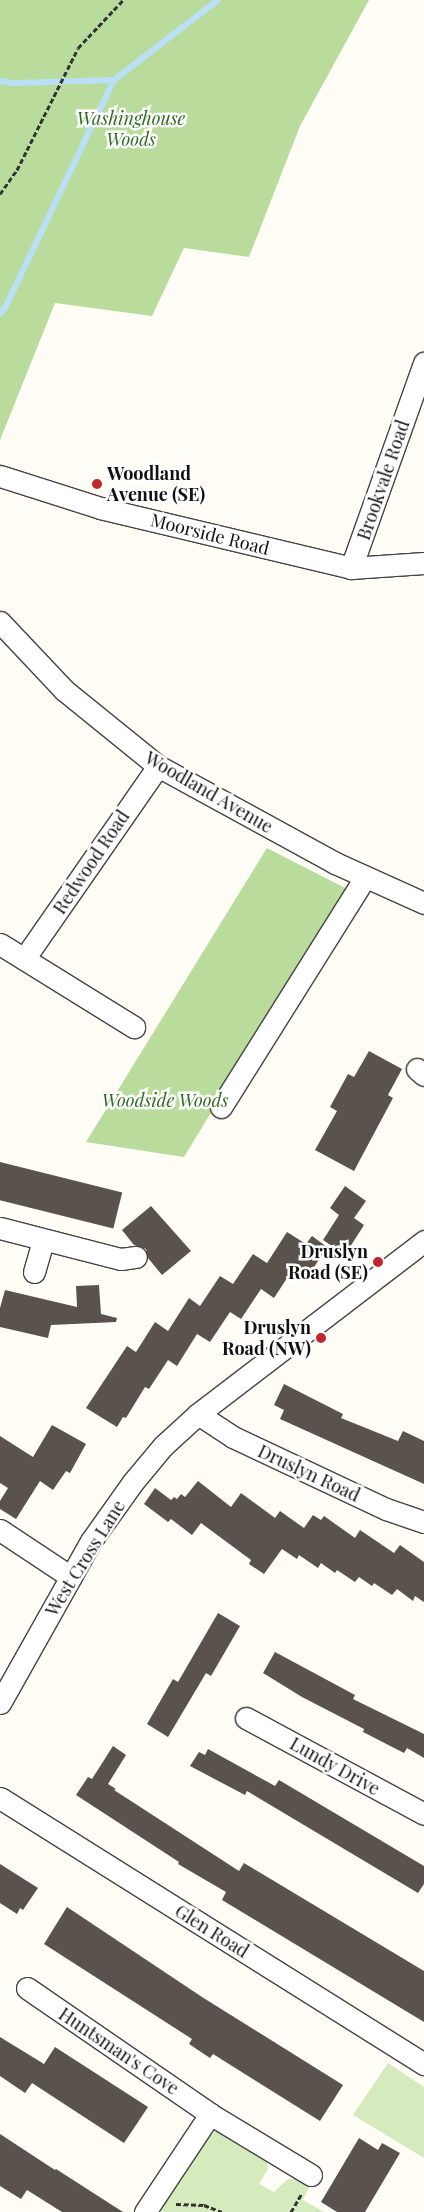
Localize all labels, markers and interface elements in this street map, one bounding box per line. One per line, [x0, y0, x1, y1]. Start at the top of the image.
park label: Washinghouse Woods [77, 108, 185, 150]
street label: Brookvale Road [352, 417, 414, 543]
place label: Woodland Avenue (SE) [107, 463, 205, 506]
marker: Woodland Avenue (SE) [91, 478, 103, 490]
street label: Moorside Road [148, 509, 272, 559]
street label: Woodland Avenue [141, 747, 277, 837]
street label: Redwood Road [48, 806, 134, 918]
park label: Woodside Woods [102, 1089, 228, 1111]
place label: Druslyn Road (SE) [288, 1241, 368, 1284]
marker: Druslyn Road (SE) [372, 1256, 384, 1268]
place label: Druslyn Road (NW) [222, 1317, 311, 1360]
marker: Druslyn Road (NW) [315, 1332, 327, 1344]
street label: Druslyn Road [255, 1440, 363, 1506]
street label: West Cross Lane [41, 1496, 129, 1620]
street label: Lundy Drive [286, 1732, 384, 1800]
street label: Glen Road [171, 1900, 253, 1962]
street label: Huntsman's Cove [55, 2003, 183, 2099]

